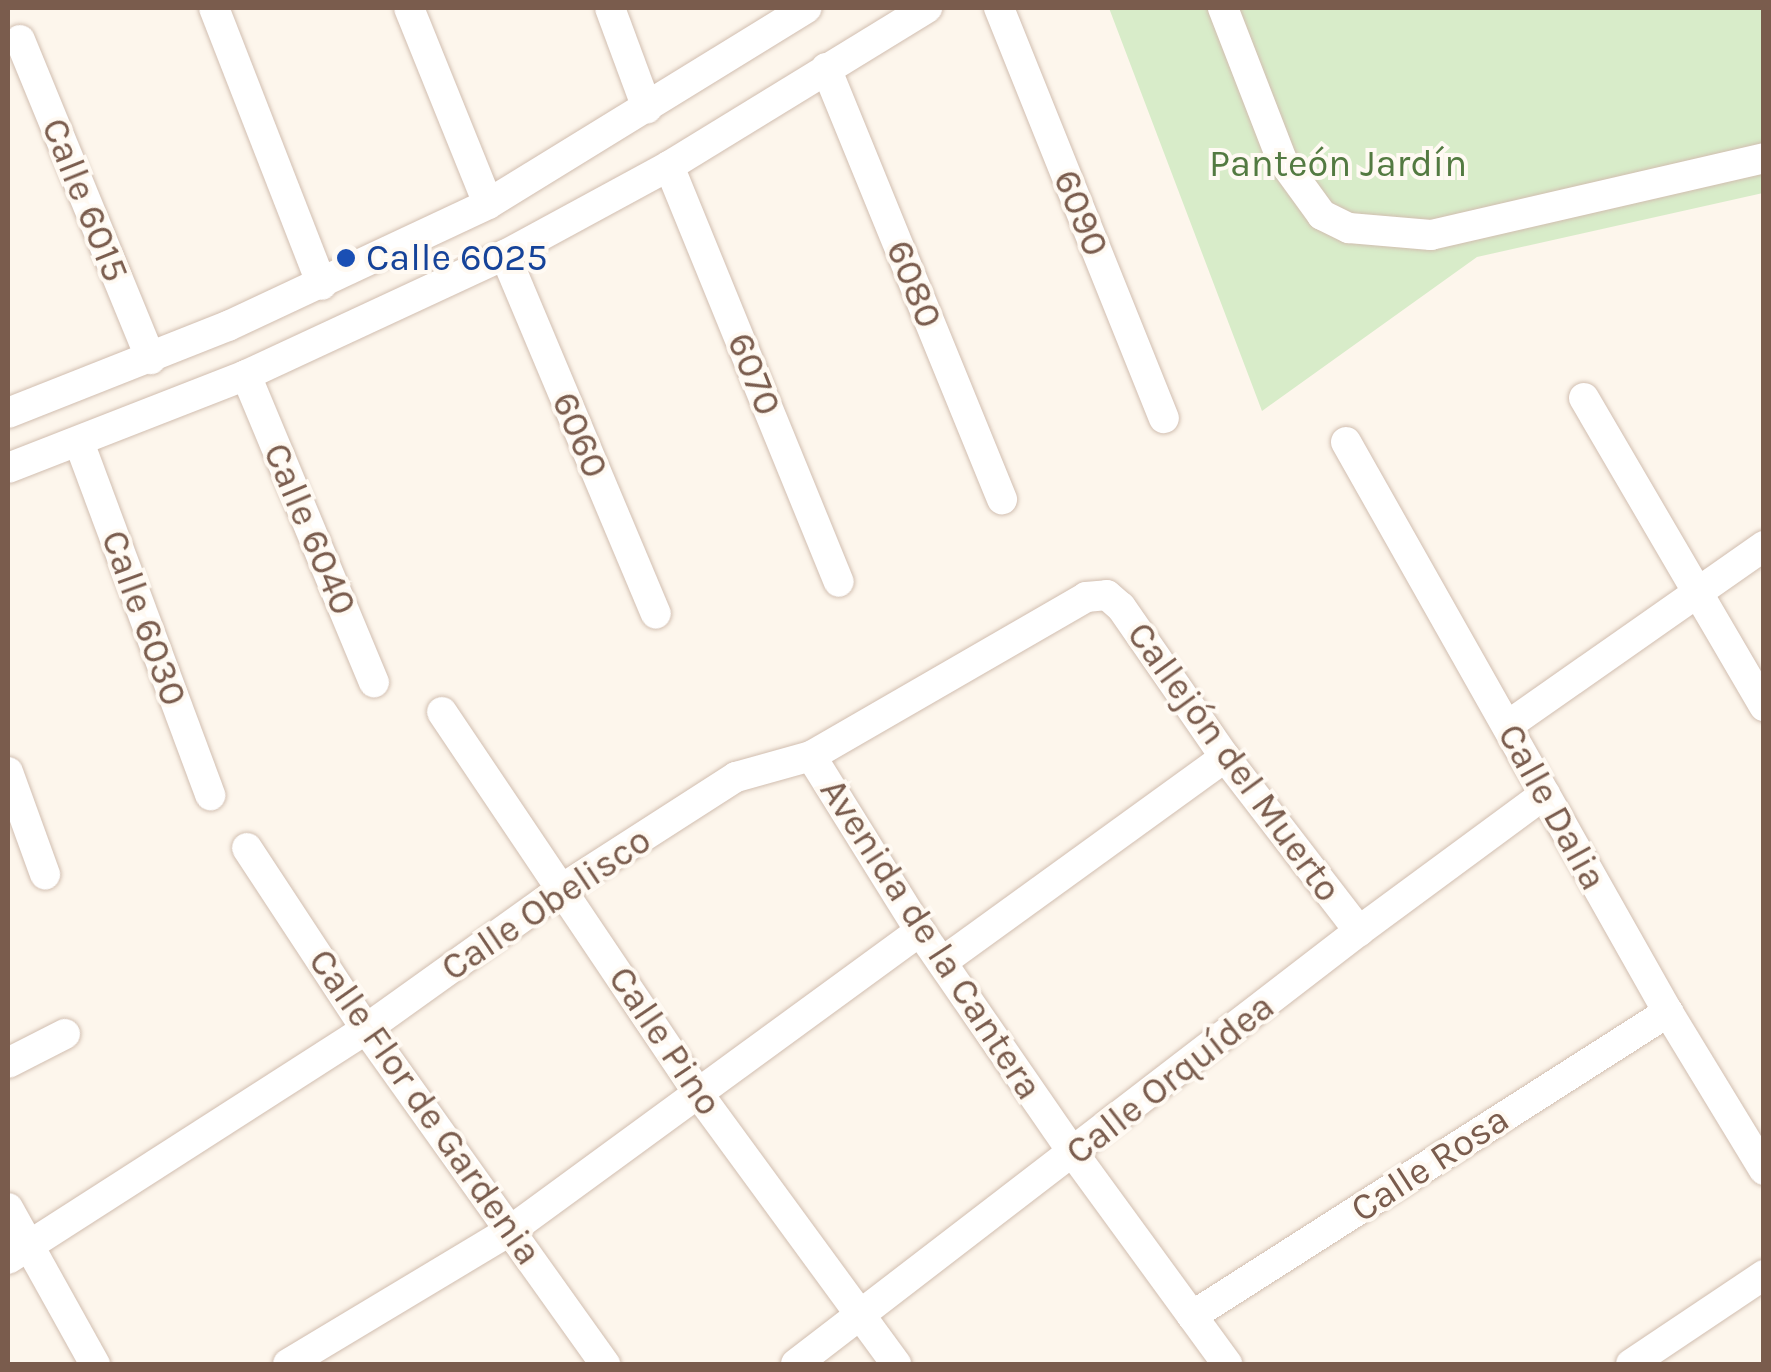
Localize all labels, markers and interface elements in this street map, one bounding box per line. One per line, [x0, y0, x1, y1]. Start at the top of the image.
street label: Calle 6015 [32, 112, 138, 288]
park label: Panteón Jardín [1209, 141, 1467, 187]
street label: 6090 [1043, 163, 1119, 263]
street label: 6080 [876, 234, 952, 334]
place label: Calle 6025 [366, 235, 548, 281]
marker: Calle 6025 [335, 247, 357, 269]
street label: 6070 [717, 326, 791, 422]
street label: 6060 [542, 385, 618, 485]
street label: Calle 6040 [253, 436, 367, 622]
street label: Calle 6030 [91, 524, 197, 712]
street label: Callejón del Muerto [1117, 613, 1351, 911]
street label: Calle Dalia [1488, 716, 1616, 898]
street label: Avenida de la Cantera [810, 770, 1052, 1108]
street label: Calle Obelisco [433, 817, 659, 991]
street label: Calle Flor de Gardenia [299, 940, 551, 1274]
street label: Calle Pino [599, 958, 731, 1124]
street label: Calle Orquídea [1057, 984, 1283, 1174]
street label: Calle Rosa [1343, 1096, 1517, 1232]

